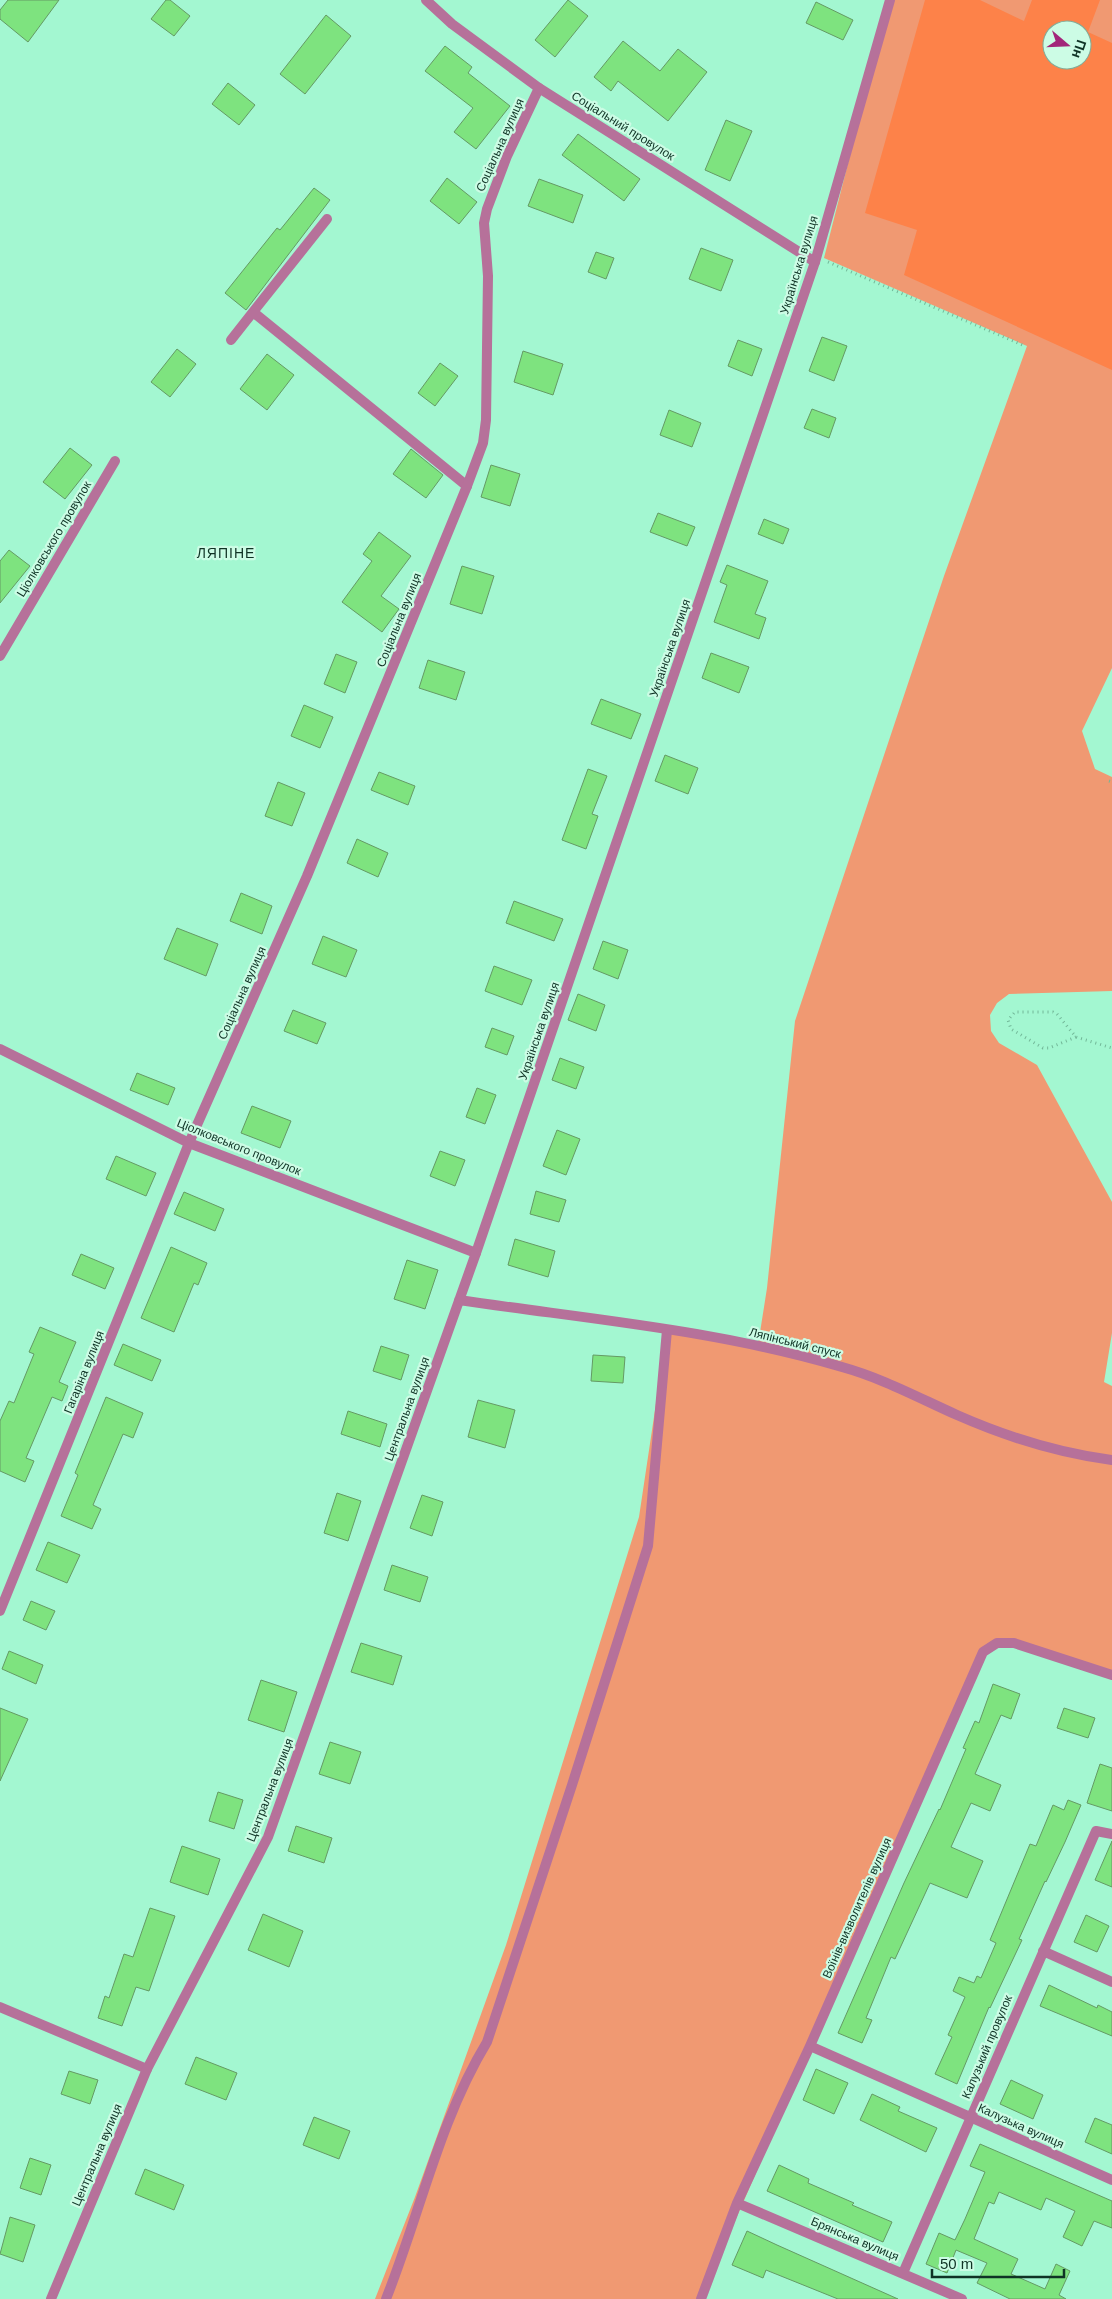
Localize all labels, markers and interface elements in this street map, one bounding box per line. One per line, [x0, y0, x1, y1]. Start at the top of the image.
north arrow [1042, 20, 1092, 70]
text: Пн [1069, 38, 1090, 61]
street label: Соціальний провулок [569, 89, 678, 164]
street label: Соціальна вулиця [473, 96, 527, 194]
street label: Українська вулиця [777, 214, 821, 316]
street label: Ціолковського провулок [14, 478, 94, 599]
district label: ЛЯПІНЕ [197, 545, 255, 561]
street label: Соціальна вулиця [374, 571, 424, 669]
street label: Українська вулиця [647, 597, 693, 699]
street label: Соціальна вулиця [215, 944, 269, 1042]
street label: Українська вулиця [516, 980, 562, 1082]
street label: Ціолковського провулок [175, 1116, 304, 1179]
street label: Ляпінський спуск [748, 1325, 843, 1361]
street label: Гагаріна вулиця [61, 1328, 107, 1416]
street label: Центральна вулиця [382, 1355, 432, 1463]
street label: Центральна вулиця [244, 1736, 296, 1844]
street label: Воїнів-визволителів вулиця [820, 1835, 894, 1981]
street label: Калузький провулок [959, 1992, 1015, 2101]
street label: Калузька вулиця [976, 2101, 1066, 2151]
street label: Центральна вулиця [69, 2102, 125, 2208]
street label: Брянська вулиця [809, 2214, 901, 2264]
scale bar [932, 2246, 1064, 2278]
text: 50 m [940, 2255, 973, 2272]

